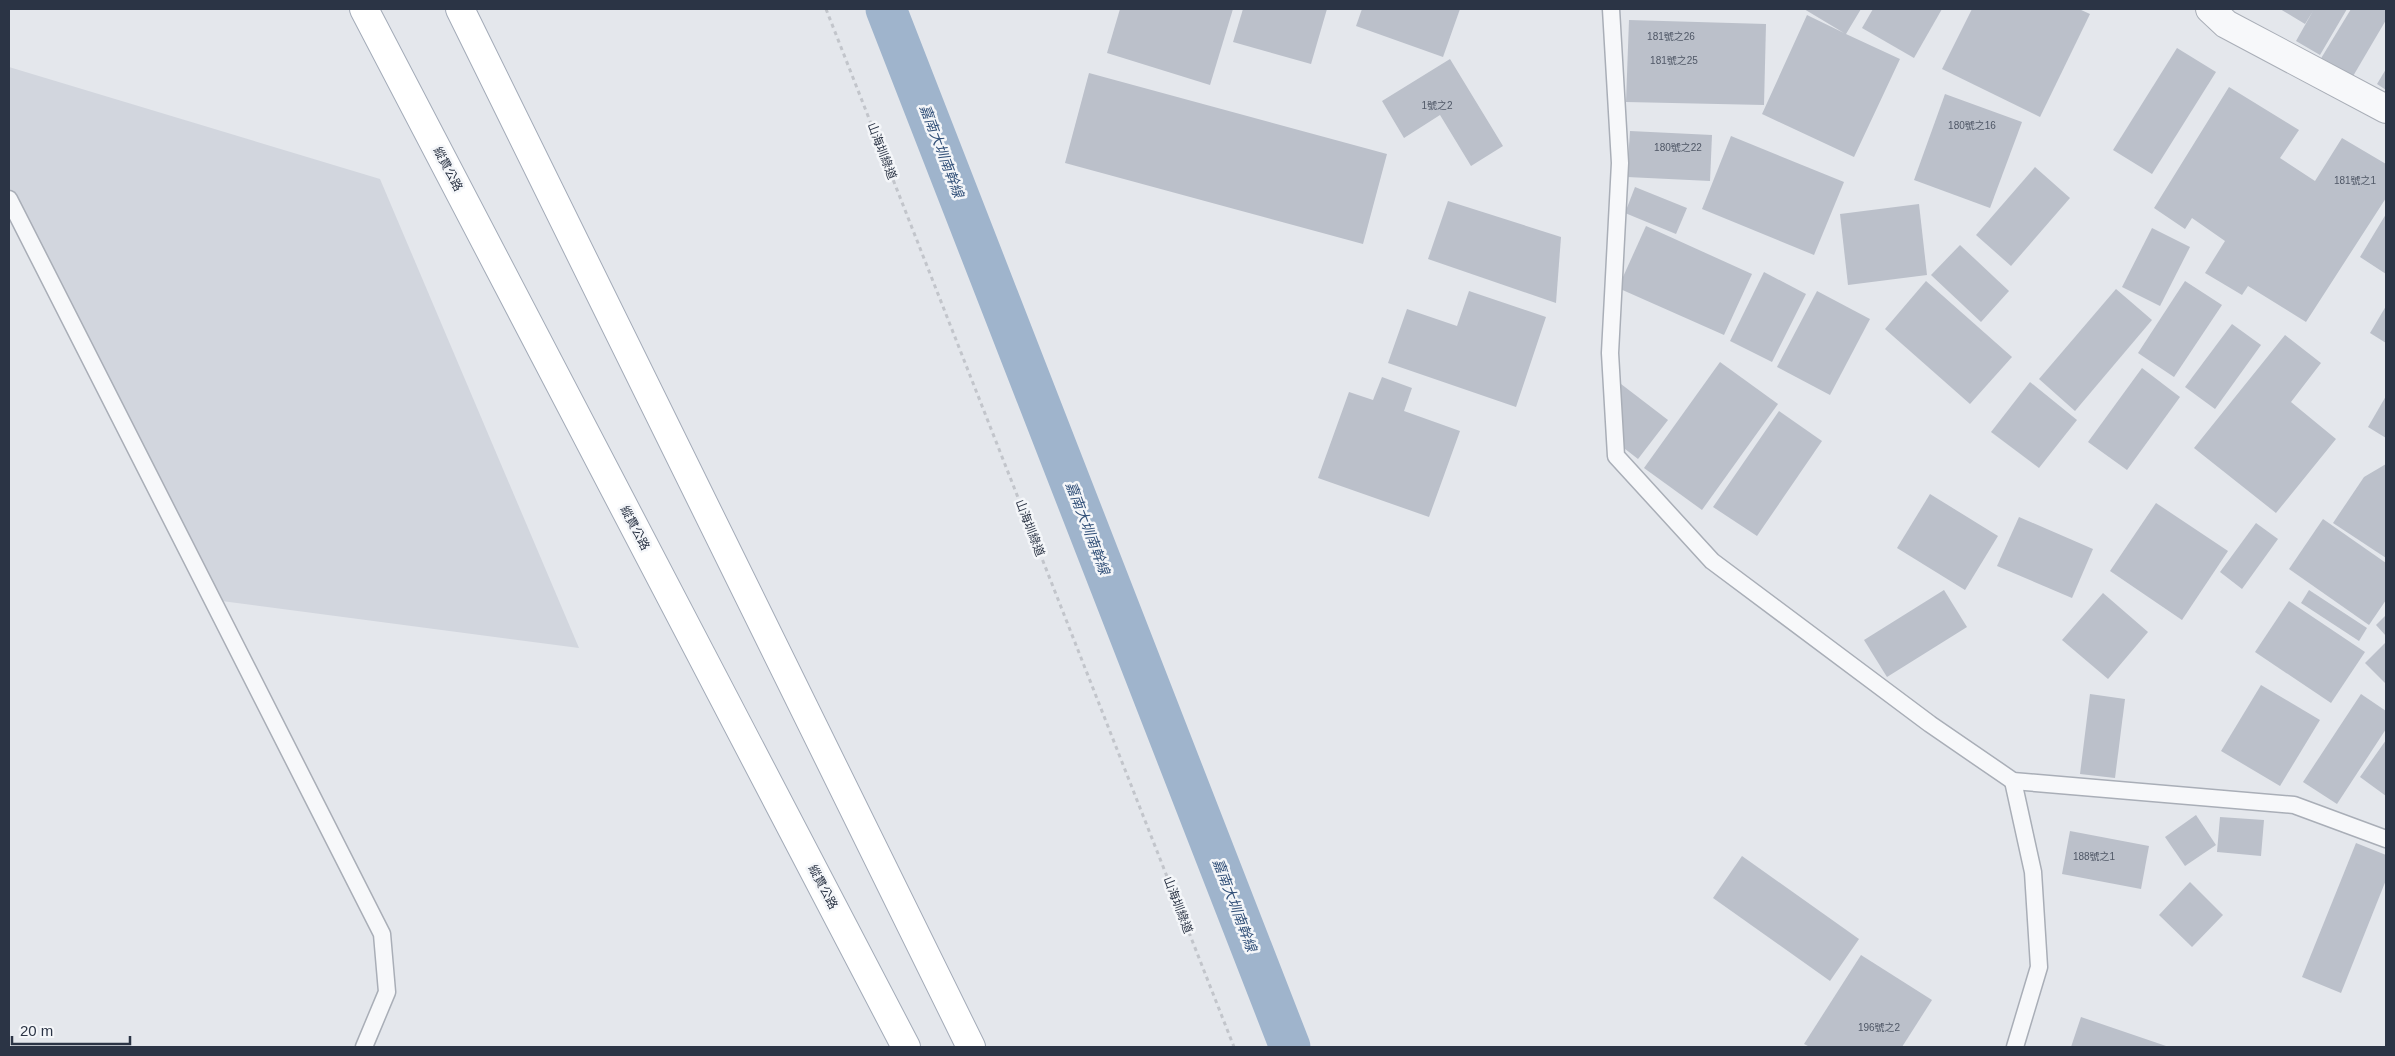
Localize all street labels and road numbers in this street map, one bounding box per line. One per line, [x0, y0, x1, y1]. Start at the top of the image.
street label: 山海圳綠道 [865, 120, 899, 182]
street label: 縱貫公路 [431, 145, 465, 193]
street label: 山海圳綠道 [1013, 497, 1047, 559]
street label: 縱貫公路 [618, 504, 652, 552]
street label: 縱貫公路 [806, 863, 840, 911]
street label: 山海圳綠道 [1161, 874, 1195, 936]

